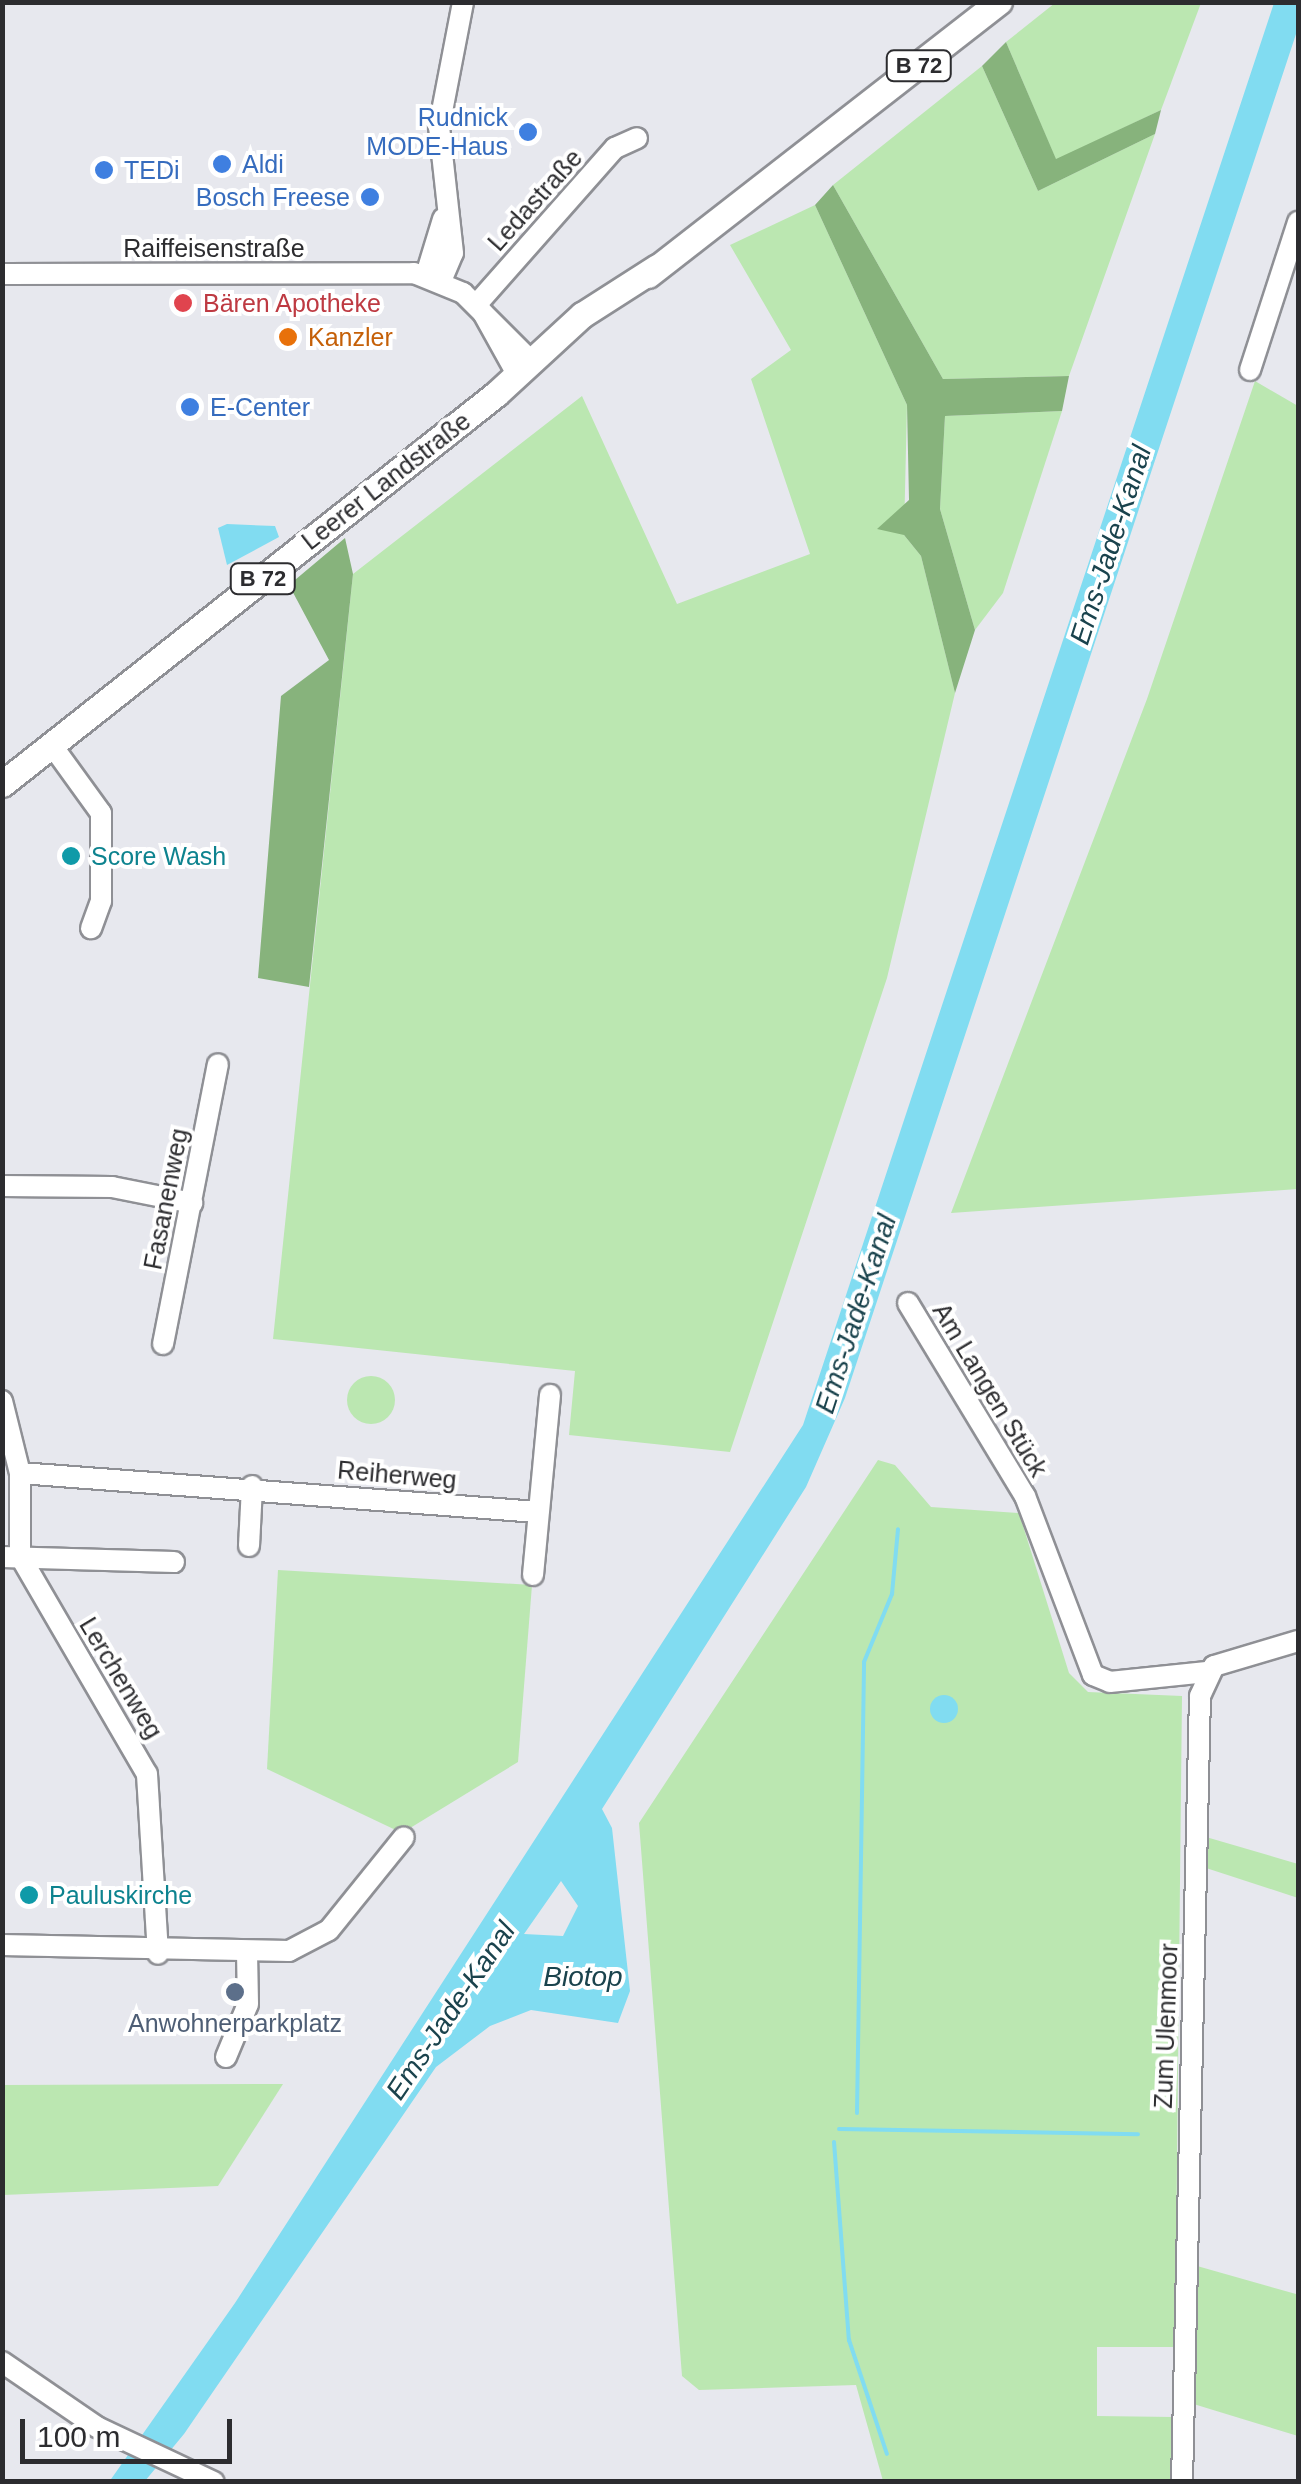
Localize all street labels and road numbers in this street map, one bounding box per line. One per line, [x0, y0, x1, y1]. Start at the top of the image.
road number: B 72 [884, 49, 954, 83]
street label: Ledastraße [482, 143, 588, 257]
street label: Raiffeisenstraße [123, 233, 305, 263]
street label: Leerer Landstraße [296, 406, 476, 556]
road number: B 72 [228, 562, 298, 596]
street label: Fasanenweg [138, 1126, 194, 1272]
street label: Am Langen Stück [926, 1298, 1054, 1482]
street label: Reiherweg [336, 1455, 458, 1495]
street label: Lerchenweg [73, 1612, 169, 1744]
street label: Zum Ulenmoor [1148, 1943, 1184, 2109]

